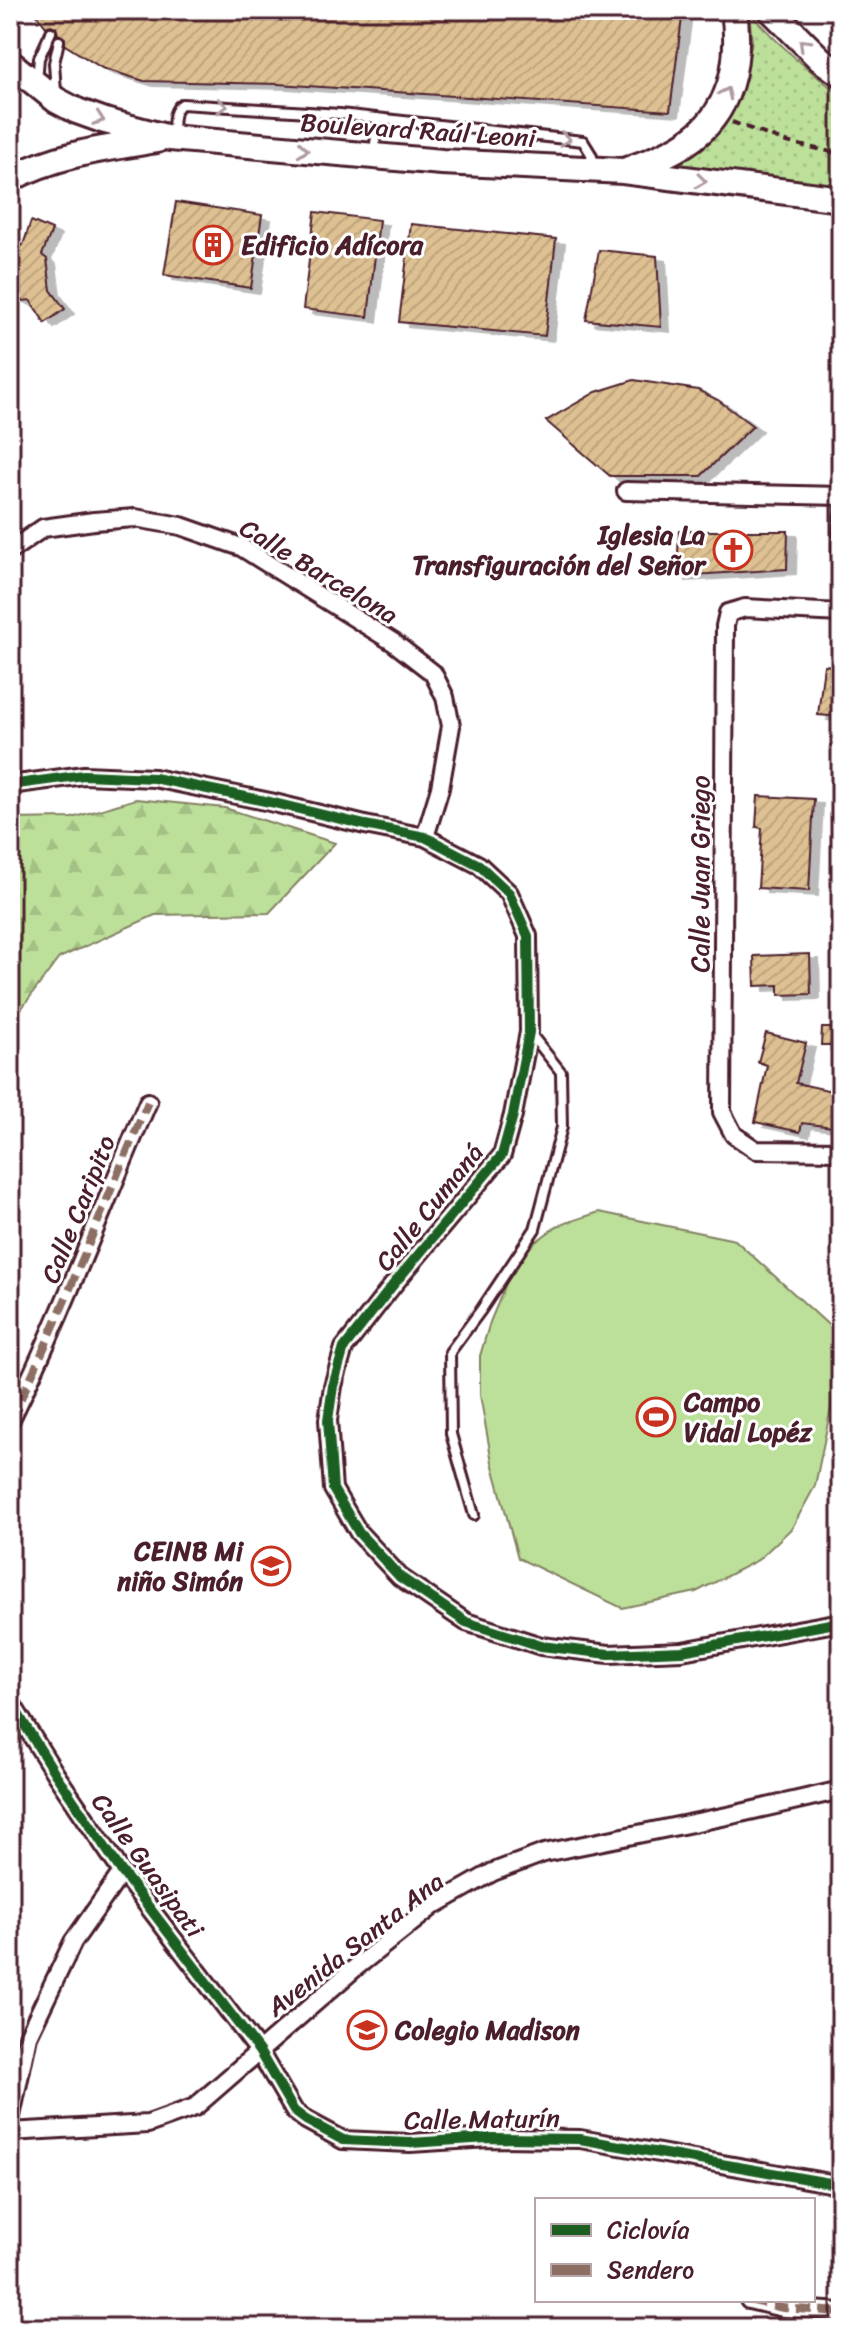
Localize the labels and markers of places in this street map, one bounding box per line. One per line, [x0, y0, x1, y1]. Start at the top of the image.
place label: Edificio Adícora [241, 222, 424, 268]
building icon: Edificio Adícora [192, 224, 234, 266]
place label: Iglesia La Transfiguración del Señor [412, 512, 707, 588]
church icon: Iglesia La Transfiguración del Señor [712, 529, 754, 571]
place label: Campo Vidal Lopéz [683, 1379, 814, 1455]
sports icon: Campo Vidal Lopéz [635, 1396, 677, 1438]
place label: CEINB Mi niño Simón [116, 1528, 245, 1604]
school or university icon: CEINB Mi niño Simón [250, 1545, 292, 1587]
place label: Colegio Madison [394, 2007, 580, 2053]
school or university icon: Colegio Madison [346, 2009, 388, 2051]

